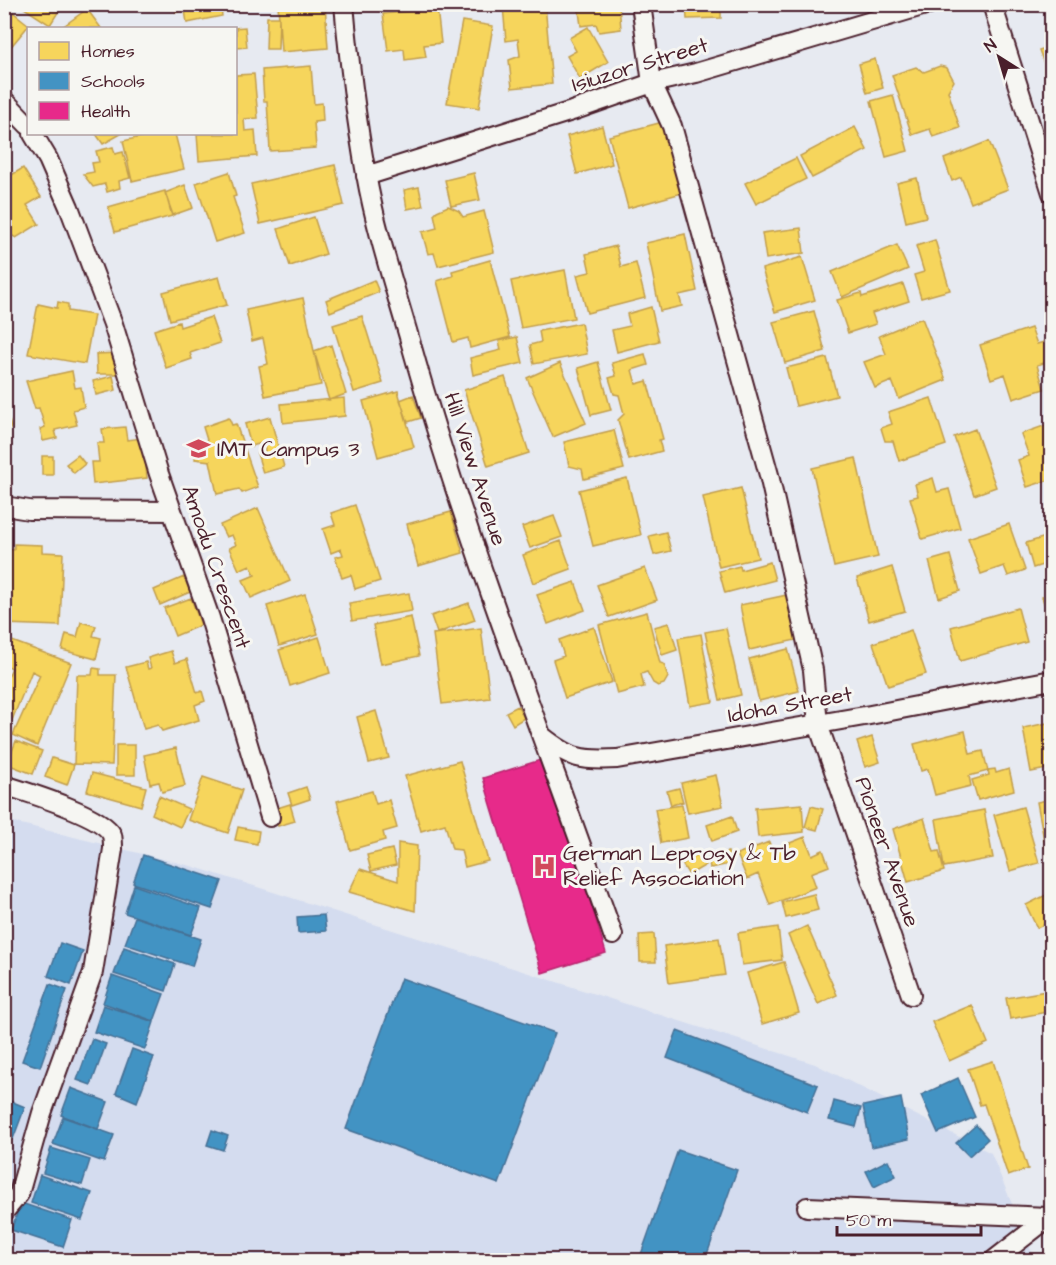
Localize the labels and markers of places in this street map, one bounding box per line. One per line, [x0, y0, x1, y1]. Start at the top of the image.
place label: IMT Campus 3 [217, 434, 359, 465]
school or university icon: IMT Campus 3 [186, 436, 212, 462]
place label: German Leprosy & Tb Relief Association [563, 838, 796, 894]
hospital icon: German Leprosy & Tb Relief Association [532, 853, 558, 879]

